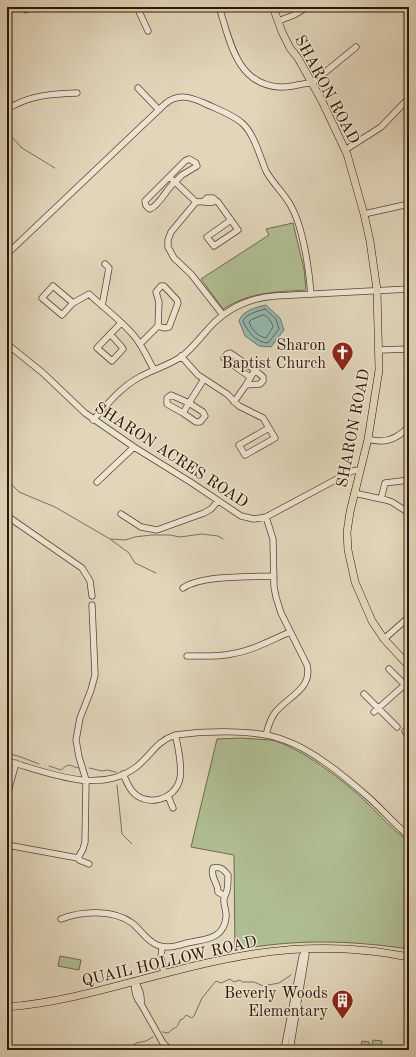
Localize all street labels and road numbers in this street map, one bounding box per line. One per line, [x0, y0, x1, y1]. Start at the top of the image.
street label: SHARON ROAD [291, 33, 362, 147]
street label: SHARON ROAD [335, 368, 373, 489]
street label: SHARON ACRES ROAD [91, 400, 251, 511]
street label: QUAIL HOLLOW ROAD [80, 934, 258, 990]

